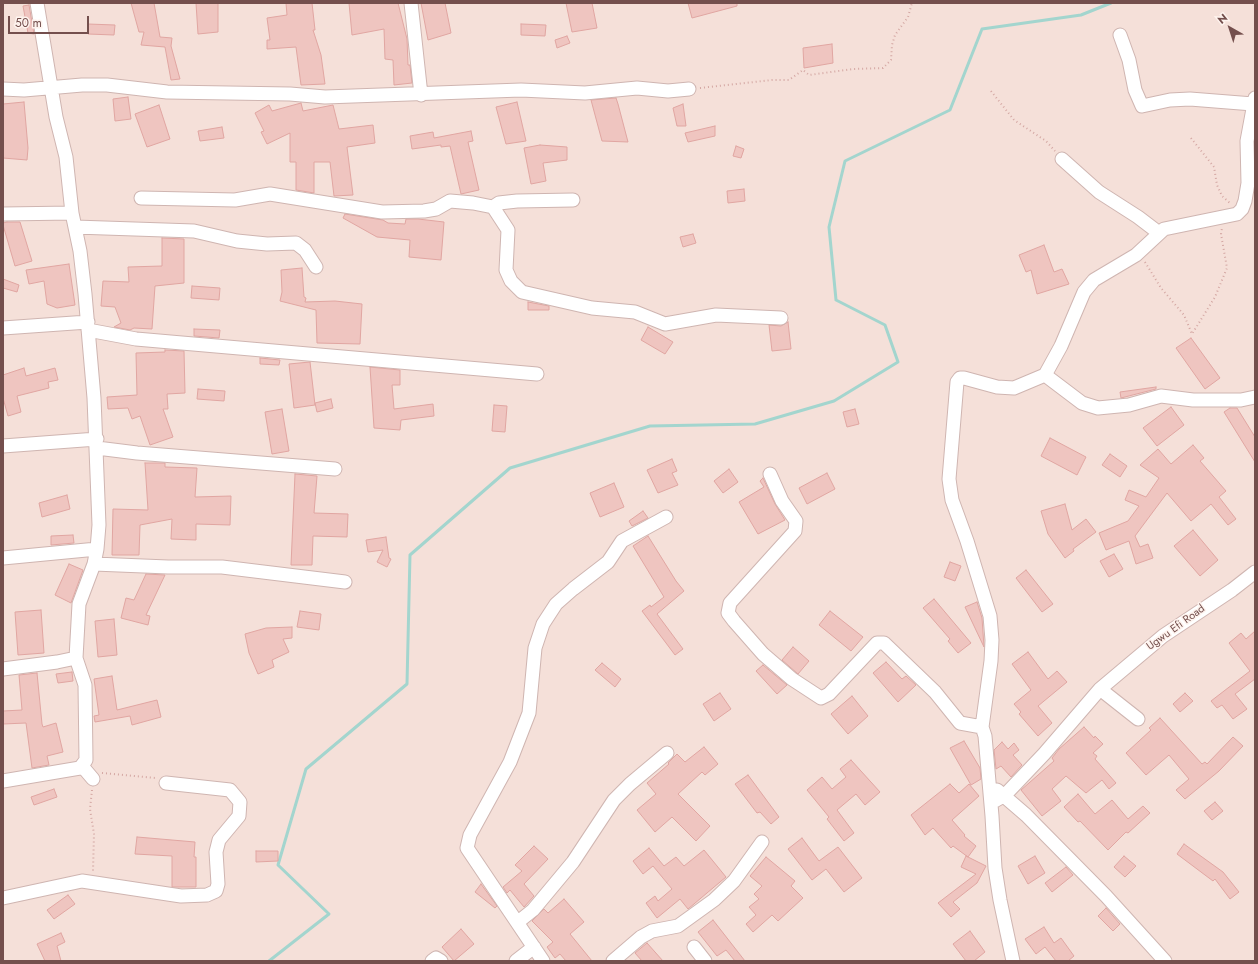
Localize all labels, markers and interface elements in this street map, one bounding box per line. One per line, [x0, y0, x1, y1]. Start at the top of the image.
scale bar [10, 8, 91, 34]
north arrow [1210, 8, 1250, 48]
text: N [1214, 10, 1231, 28]
text: 50 m [15, 14, 42, 32]
street label: Ugwu Efi Road [1144, 602, 1208, 654]

